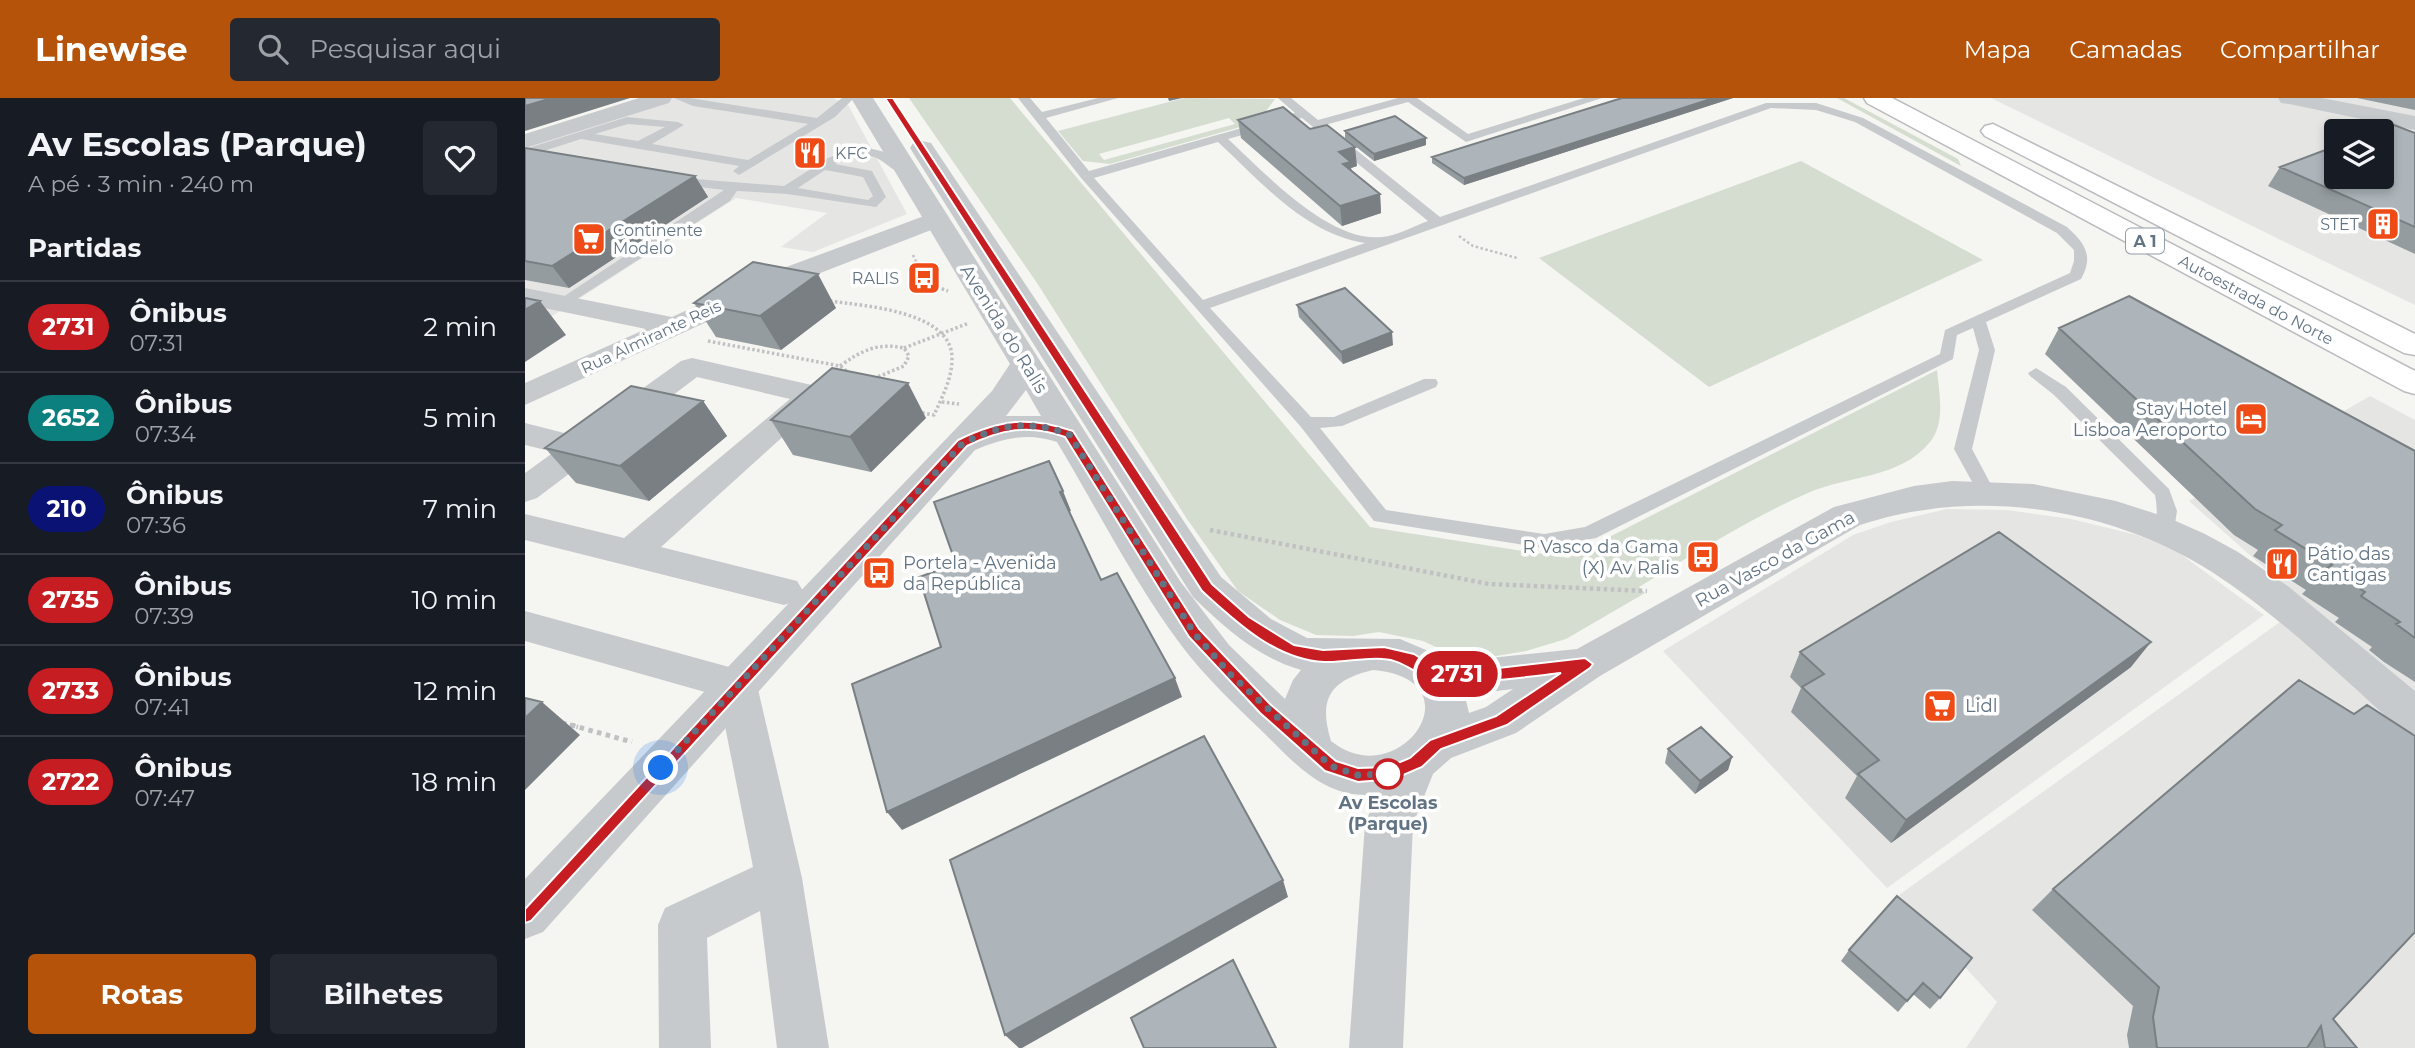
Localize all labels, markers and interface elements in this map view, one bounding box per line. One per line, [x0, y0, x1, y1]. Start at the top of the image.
search box [230, 18, 720, 81]
text: Linewise [35, 29, 188, 69]
icon: search [254, 30, 292, 68]
text: Pesquisar aqui [310, 33, 501, 65]
text: Mapa [1964, 35, 2031, 64]
text: Camadas [2069, 35, 2182, 64]
text: Compartilhar [2220, 35, 2380, 64]
map controls [2324, 119, 2394, 189]
button: layers [2324, 119, 2394, 189]
button: heart [423, 121, 497, 195]
text: Av Escolas (Parque) [28, 124, 367, 164]
restaurant icon: KFC [791, 134, 829, 172]
place label: KFC [835, 144, 868, 163]
text: A pé · 3 min · 240 m [28, 170, 254, 198]
building icon: STET [2364, 205, 2402, 243]
place label: STET [2320, 215, 2360, 234]
supermarket icon: Continente Modelo [570, 220, 608, 258]
place label: Continente Modelo [613, 221, 703, 258]
road number: A 1 [2126, 228, 2164, 253]
text: Partidas [28, 232, 141, 264]
street label: Autoestrada do Norte [2175, 251, 2337, 349]
bus stop icon: RALIS [905, 259, 943, 297]
street label: Avenida do Ralis [956, 261, 1053, 398]
place label: RALIS [852, 269, 899, 288]
street label: Rua Almirante Reis [578, 296, 724, 378]
text: Ônibus [130, 297, 227, 329]
text: 2 min [423, 311, 497, 343]
text: 2731 [42, 312, 95, 341]
text: 07:31 [130, 329, 184, 357]
text: Ônibus [135, 388, 232, 420]
place label: Stay Hotel Lisboa Aeroporto [2073, 398, 2227, 441]
hotel icon: Stay Hotel Lisboa Aeroporto [2232, 400, 2270, 438]
text: 5 min [423, 402, 497, 434]
text: 2652 [42, 403, 100, 432]
text: 07:34 [135, 420, 196, 448]
text: Ônibus [126, 479, 223, 511]
text: 7 min [423, 493, 497, 525]
text: 210 [47, 494, 86, 523]
street label: Rua Vasco da Gama [1691, 506, 1859, 612]
text: 07:36 [126, 511, 186, 539]
place label: R Vasco da Gama (X) Av Ralis [1523, 536, 1679, 579]
bus stop icon: R Vasco da Gama (X) Av Ralis [1684, 538, 1722, 576]
place label: Pátio das Cantigas [2307, 543, 2390, 586]
restaurant icon: Pátio das Cantigas [2263, 545, 2301, 583]
place label: Portela - Avenida da República [903, 552, 1057, 595]
bus stop icon: Portela - Avenida da República [860, 554, 898, 592]
text: Ônibus [134, 570, 231, 602]
text: 10 min [411, 584, 497, 616]
text: 2735 [42, 585, 99, 614]
text: 07:39 [134, 602, 194, 630]
line badge: 2731 [1408, 651, 1506, 697]
text: 2731 [1431, 659, 1483, 688]
text: Ônibus [134, 661, 232, 693]
text: 12 min [414, 675, 497, 707]
text: 2733 [42, 676, 99, 705]
supermarket icon: Lidl [1921, 687, 1959, 725]
text: 07:41 [134, 693, 190, 721]
place label: Lidl [1965, 695, 1998, 717]
your location [643, 750, 678, 785]
text: Ônibus [134, 752, 232, 784]
marker: Av Escolas (Parque) [1373, 759, 1403, 789]
text: 18 min [412, 766, 497, 798]
text: 2722 [42, 767, 99, 796]
text: 07:47 [134, 784, 195, 812]
place label: Av Escolas (Parque) [1337, 792, 1438, 835]
button: Rotas [28, 954, 256, 1034]
button: Bilhetes [270, 954, 497, 1034]

